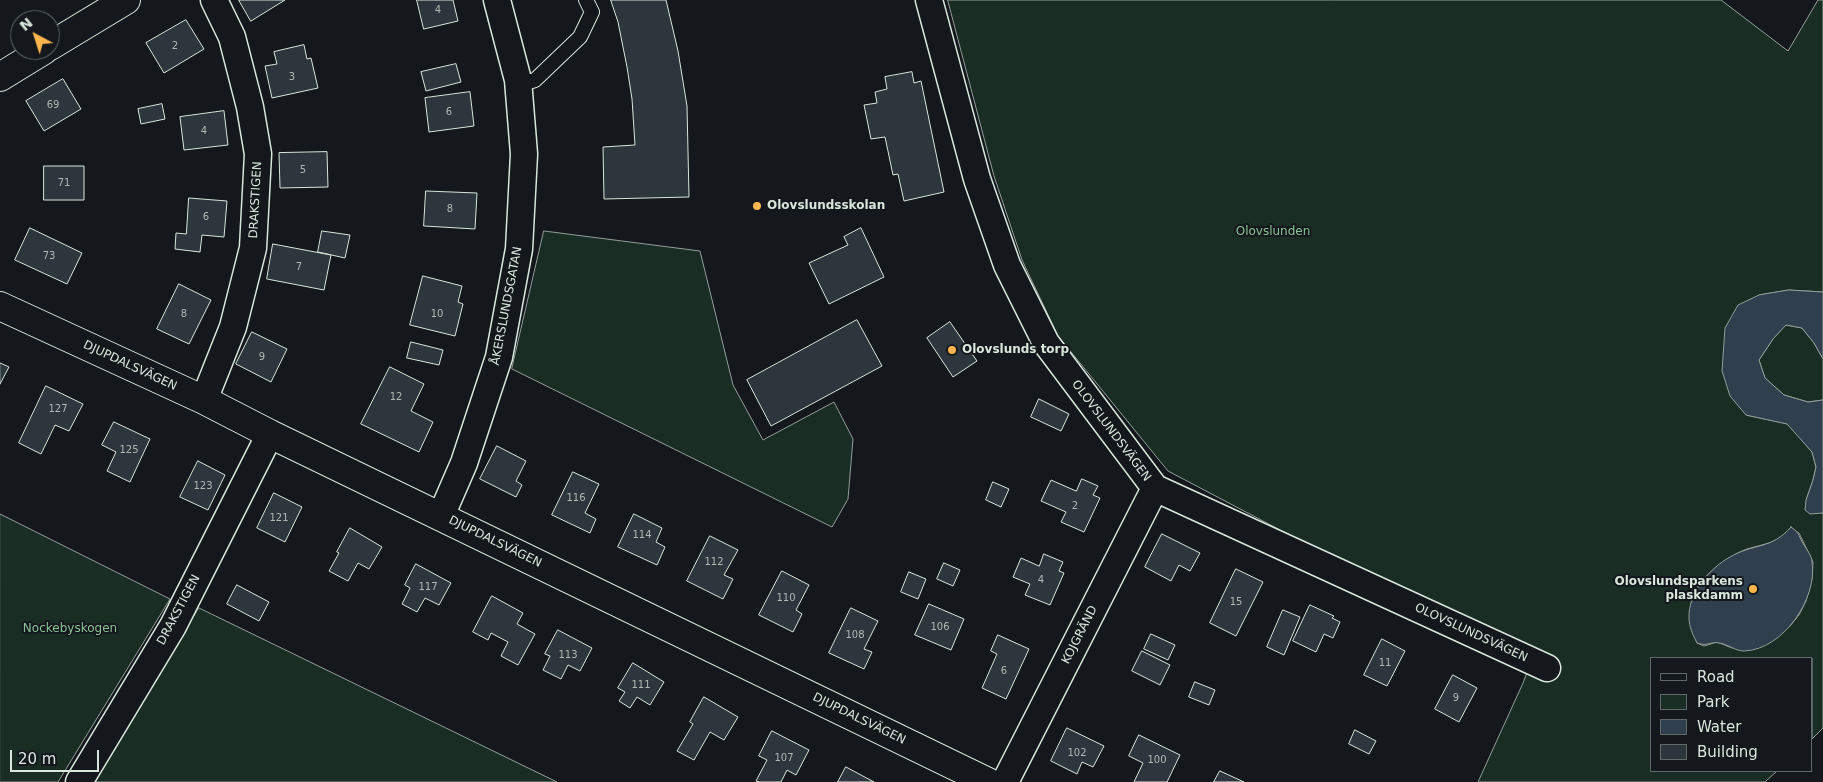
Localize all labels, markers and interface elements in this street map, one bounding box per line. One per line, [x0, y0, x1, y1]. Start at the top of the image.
house number: 4 [435, 4, 441, 16]
north arrow [10, 10, 60, 60]
text: N [16, 14, 36, 34]
house number: 2 [172, 40, 178, 52]
house number: 3 [289, 71, 295, 83]
house number: 69 [47, 99, 59, 111]
house number: 6 [446, 106, 452, 118]
house number: 4 [201, 125, 207, 137]
street label: DRAKSTIGEN [247, 161, 265, 239]
house number: 5 [300, 164, 306, 176]
house number: 71 [58, 177, 70, 189]
place label: Olovslundsskolan [767, 199, 885, 213]
marker: Olovslundsskolan [751, 200, 763, 212]
house number: 8 [447, 203, 453, 215]
house number: 6 [203, 211, 209, 223]
park label: Olovslunden [1236, 225, 1310, 239]
street label: ÅKERSLUNDSGATAN [488, 245, 526, 367]
house number: 73 [43, 250, 55, 262]
house number: 7 [296, 261, 302, 273]
house number: 8 [181, 308, 187, 320]
house number: 10 [431, 308, 443, 320]
street label: DJUPDALSVÄGEN [81, 338, 179, 394]
place label: Olovslunds torp [962, 343, 1069, 357]
marker: Olovslunds torp [946, 344, 958, 356]
house number: 9 [259, 351, 265, 363]
street label: OLOVSLUNDSVÄGEN [1068, 378, 1154, 484]
house number: 12 [390, 391, 402, 403]
house number: 127 [48, 403, 68, 415]
house number: 125 [119, 444, 139, 456]
house number: 123 [193, 480, 213, 492]
house number: 116 [566, 492, 586, 504]
house number: 2 [1072, 500, 1078, 512]
house number: 121 [269, 512, 289, 524]
street label: DJUPDALSVÄGEN [446, 513, 544, 571]
house number: 114 [632, 529, 652, 541]
house number: 112 [704, 556, 724, 568]
street label: DRAKSTIGEN [154, 572, 204, 648]
house number: 4 [1038, 574, 1044, 586]
place label: Olovslundsparkens plaskdamm [1614, 575, 1743, 603]
house number: 117 [418, 581, 438, 593]
marker: Olovslundsparkens plaskdamm [1747, 583, 1759, 595]
house number: 110 [776, 592, 796, 604]
house number: 15 [1230, 596, 1242, 608]
street label: OLOVSLUNDSVÄGEN [1412, 601, 1530, 665]
street label: KOJGRÄND [1059, 603, 1101, 667]
house number: 106 [930, 621, 950, 633]
park label: Nockebyskogen [23, 622, 117, 636]
house number: 108 [845, 629, 865, 641]
house number: 113 [558, 649, 578, 661]
house number: 11 [1379, 657, 1391, 669]
legend [1650, 657, 1813, 772]
house number: 6 [1001, 665, 1007, 677]
text: Road [1697, 668, 1735, 686]
house number: 111 [631, 679, 651, 691]
street label: DJUPDALSVÄGEN [810, 690, 908, 748]
house number: 9 [1453, 692, 1459, 704]
text: Park [1697, 693, 1729, 711]
text: Water [1697, 718, 1741, 736]
scale bar [12, 740, 101, 772]
text: Building [1697, 743, 1758, 761]
house number: 102 [1067, 747, 1087, 759]
text: 20 m [18, 750, 56, 768]
house number: 107 [774, 752, 794, 764]
house number: 100 [1147, 754, 1167, 766]

